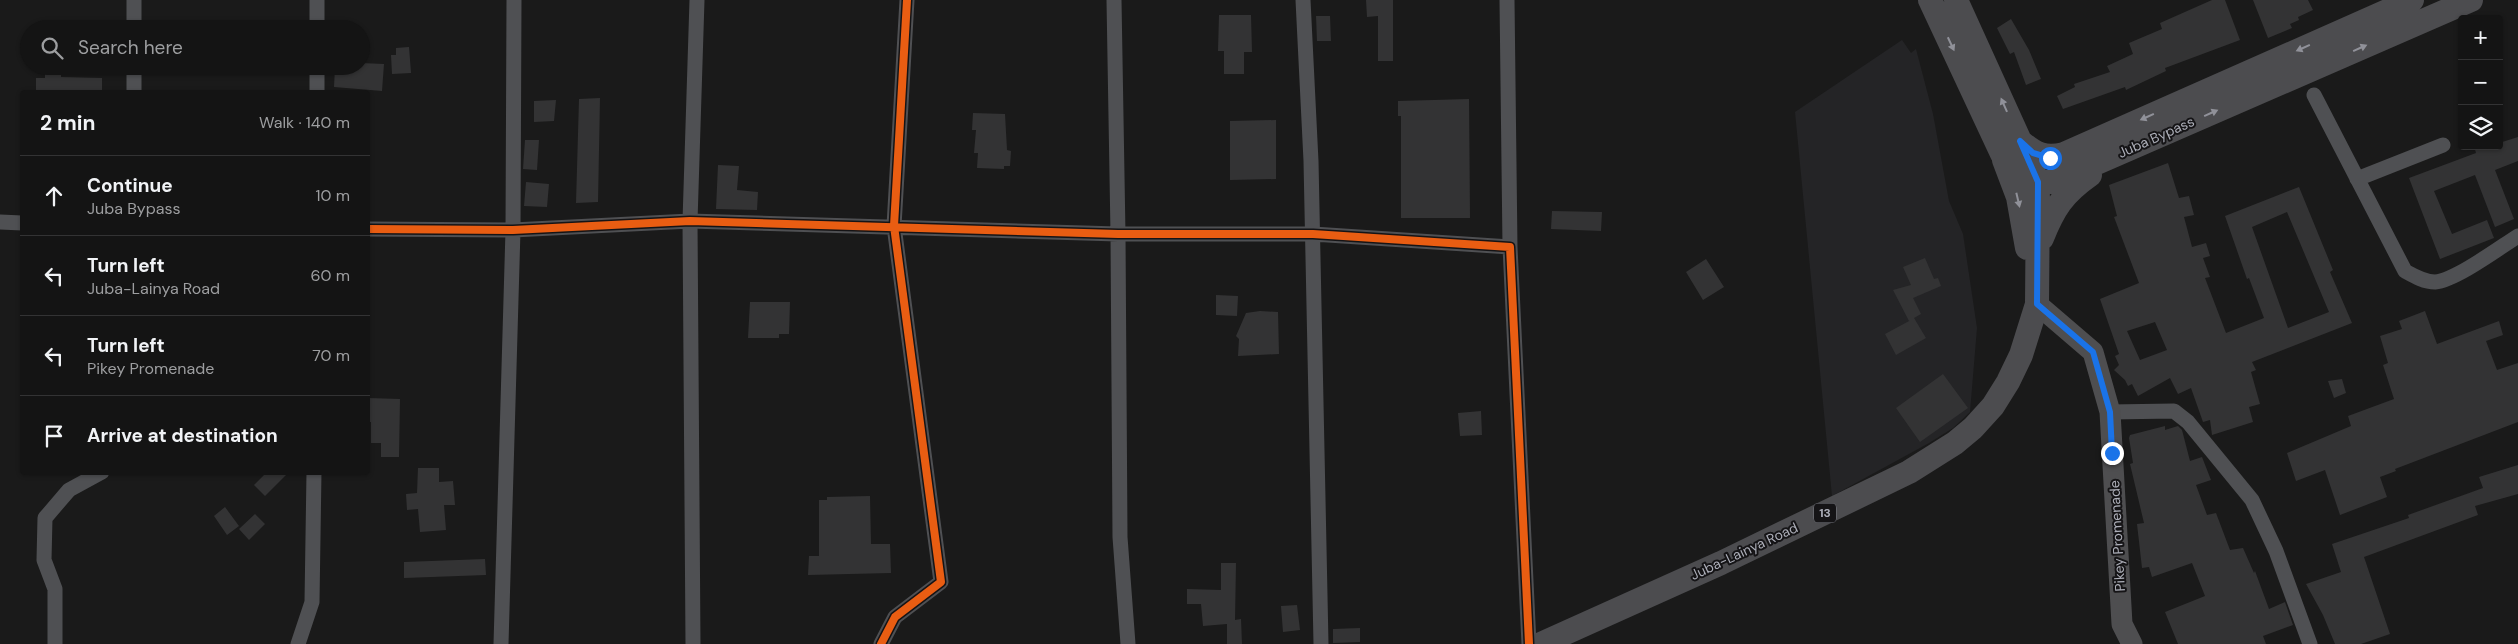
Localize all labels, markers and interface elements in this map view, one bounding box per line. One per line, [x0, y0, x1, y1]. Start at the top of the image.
map controls [2458, 15, 2503, 150]
button: + [2458, 15, 2503, 60]
search box [20, 20, 370, 75]
icon: search [38, 34, 66, 62]
text: Search here [78, 35, 183, 60]
one-way arrow [1947, 37, 1955, 51]
one-way arrow [2296, 44, 2310, 52]
one-way arrow [2353, 44, 2367, 52]
button: − [2458, 60, 2503, 105]
one-way arrow [2000, 98, 2008, 112]
button: layers [2458, 105, 2503, 150]
text: 2 min [40, 109, 96, 137]
one-way arrow [2204, 109, 2218, 117]
text: Walk · 140 m [259, 112, 350, 133]
street label: Juba Bypass [2115, 112, 2197, 162]
one-way arrow [2140, 113, 2154, 121]
route start [2039, 147, 2062, 170]
text: Continue [87, 173, 173, 198]
icon: ahead [40, 182, 68, 210]
text: 10 m [316, 185, 350, 206]
one-way arrow [2014, 193, 2022, 208]
text: Juba Bypass [87, 198, 181, 219]
text: Turn left [87, 253, 165, 278]
icon: left [40, 262, 68, 290]
text: 60 m [310, 265, 350, 286]
text: Juba-Lainya Road [87, 278, 220, 299]
text: Turn left [87, 333, 165, 358]
icon: left [40, 342, 68, 370]
text: 70 m [312, 345, 350, 366]
text: Pikey Promenade [87, 358, 214, 379]
icon: arrive [40, 422, 68, 450]
text: Arrive at destination [87, 423, 278, 448]
route end [2101, 442, 2124, 465]
street label: Pikey Promenade [2105, 480, 2129, 592]
road number: 13 [1814, 503, 1836, 522]
street label: Juba-Lainya Road [1687, 518, 1801, 584]

